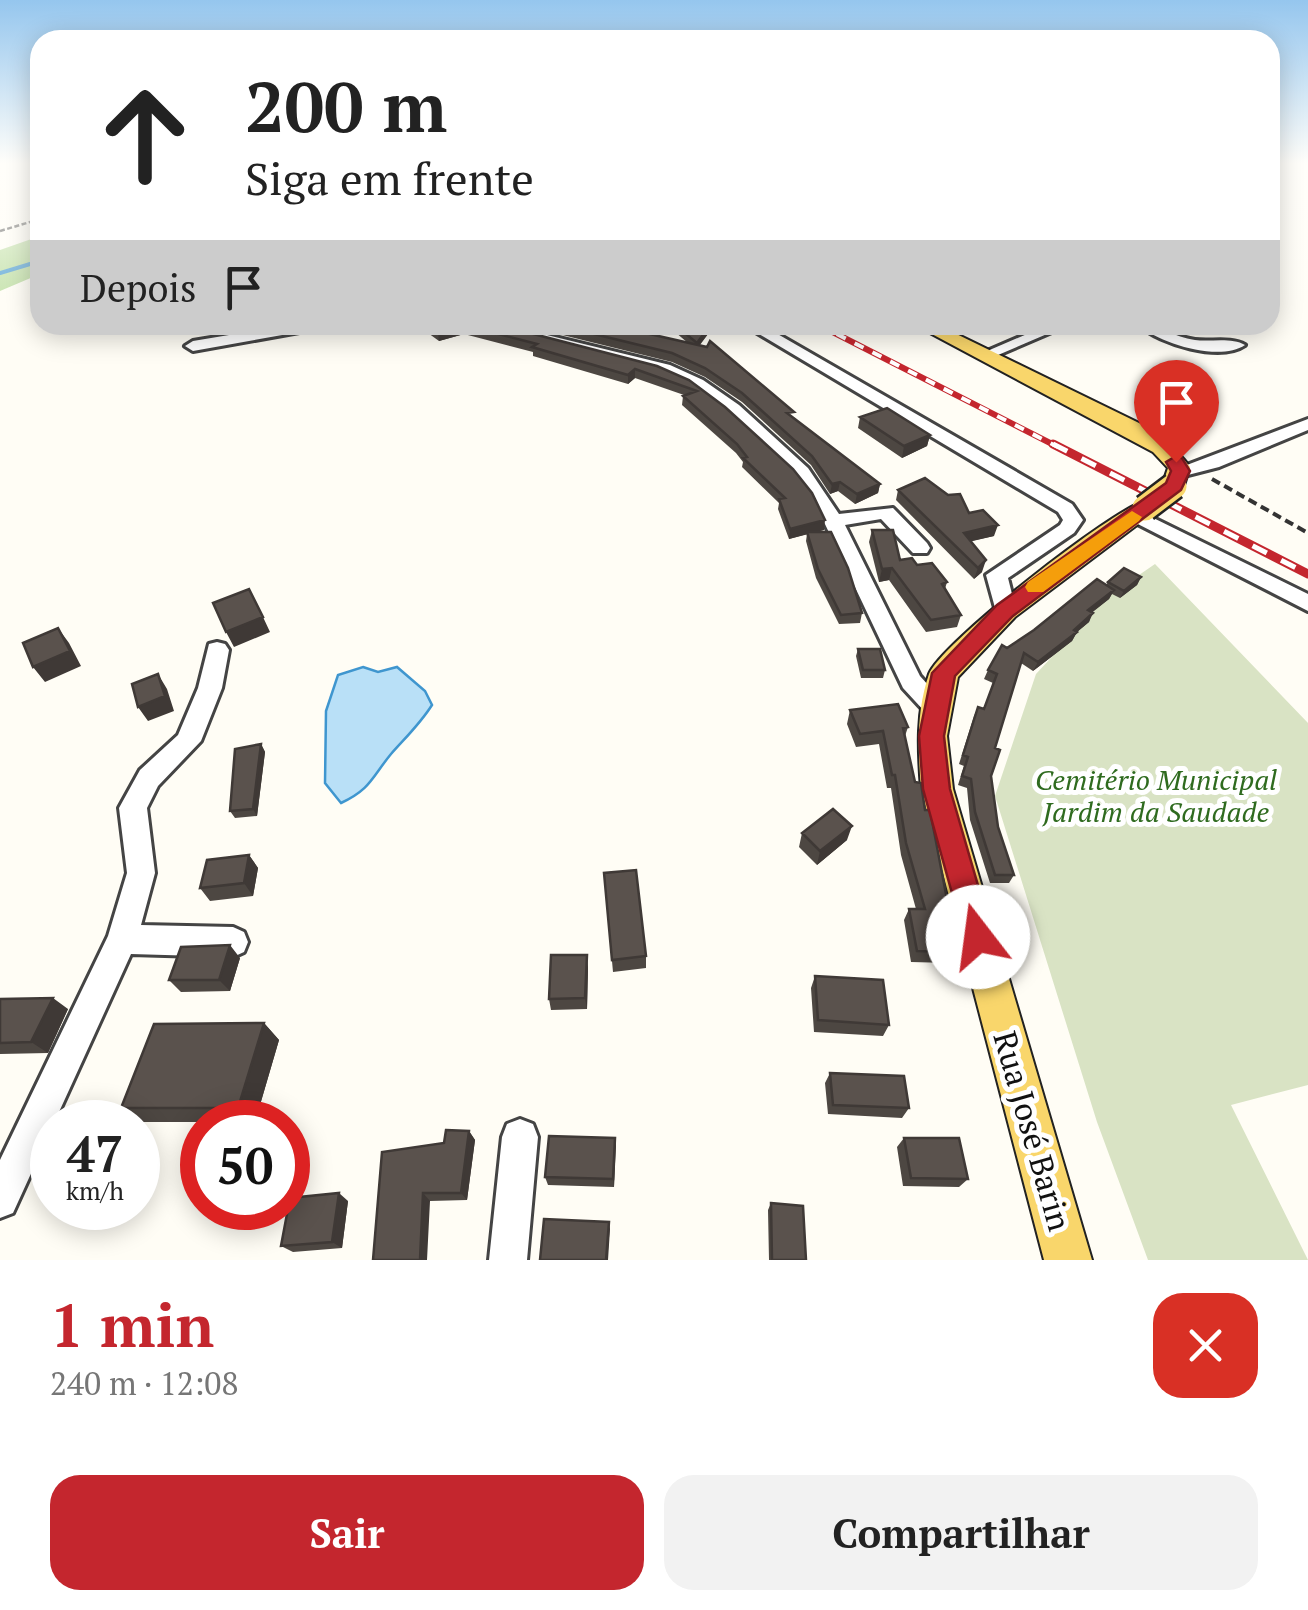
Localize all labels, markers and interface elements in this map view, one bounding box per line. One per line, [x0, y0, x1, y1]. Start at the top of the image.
text: 200 m [245, 59, 447, 152]
icon: ahead [80, 70, 210, 200]
text: Siga em frente [245, 148, 534, 208]
icon: arrive [216, 260, 271, 315]
text: Depois [80, 263, 196, 313]
pin [1134, 360, 1219, 463]
icon: arrive [1149, 375, 1204, 430]
park label: Cemitério Municipal Jardim da Saudade [1035, 761, 1277, 830]
position arrow [926, 885, 1030, 989]
street label: Rua José Barin [984, 1026, 1082, 1235]
speed limit sign: 50 [180, 1100, 310, 1230]
text: 47 [67, 1120, 123, 1186]
text: km/h [66, 1174, 124, 1207]
text: 1 min [50, 1285, 214, 1364]
button: close [1153, 1293, 1258, 1398]
text: 240 m · 12:08 [50, 1362, 238, 1404]
button: Sair [50, 1475, 644, 1590]
button: Compartilhar [664, 1475, 1258, 1590]

